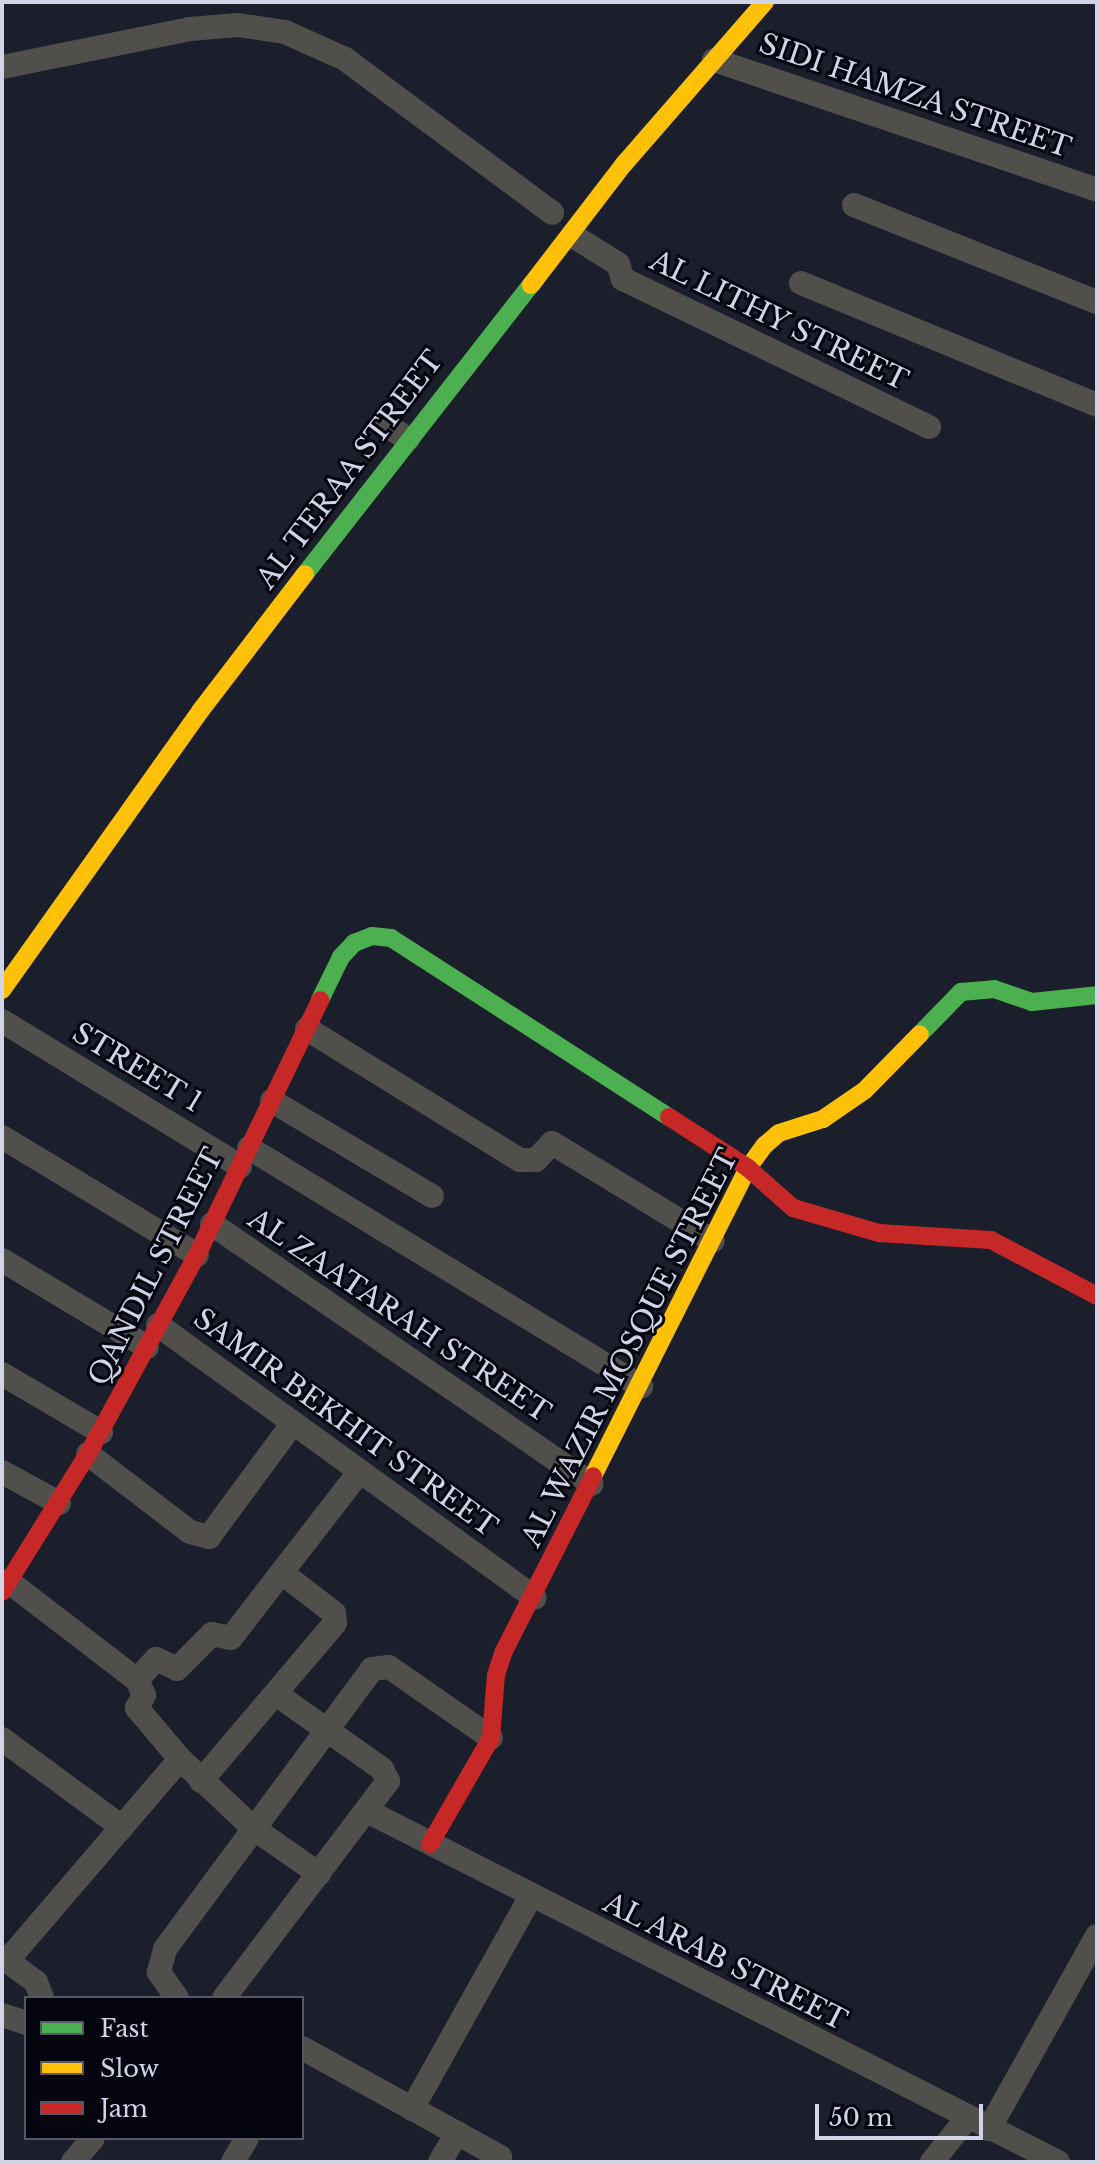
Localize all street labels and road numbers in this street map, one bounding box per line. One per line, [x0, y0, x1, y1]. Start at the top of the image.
street label: SIDI HAMZA STREET [754, 27, 1076, 165]
street label: AL LITHY STREET [644, 244, 914, 398]
street label: AL TERAA STREET [249, 343, 451, 597]
street label: STREET 1 [66, 1016, 208, 1120]
street label: QANDIL STREET [81, 1142, 231, 1392]
street label: AL WAZIR MOSQUE STREET [514, 1142, 746, 1554]
street label: AL ZAATARAH STREET [241, 1202, 557, 1430]
street label: SAMIR BEKHIT STREET [186, 1301, 504, 1545]
street label: AL ARAB STREET [597, 1886, 853, 2038]

